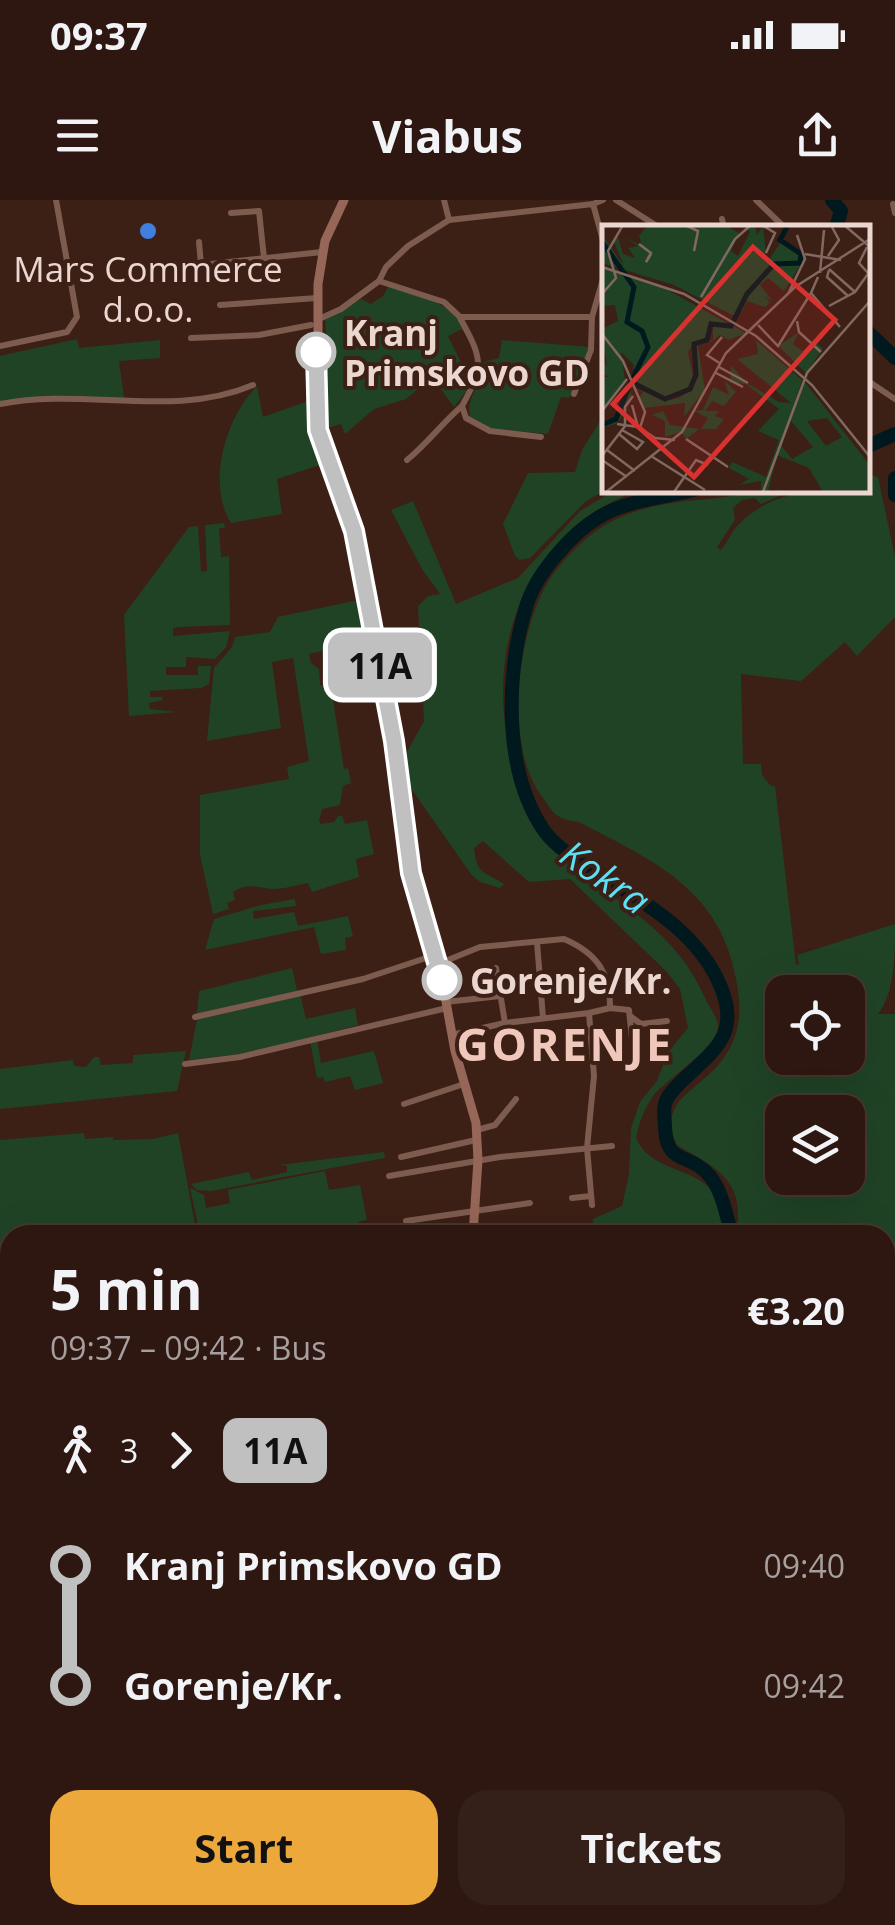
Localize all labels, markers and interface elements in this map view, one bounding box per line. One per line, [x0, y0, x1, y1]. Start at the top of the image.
text: 09:37 [50, 9, 148, 61]
text: Viabus [372, 105, 523, 166]
icon: menu [50, 108, 105, 163]
icon: share [790, 108, 845, 163]
marker: Mars Commerce d.o.o. [137, 220, 159, 242]
inset map [602, 225, 870, 492]
place label: Mars Commerce d.o.o. [13, 245, 283, 332]
place label: Kranj Primskovo GD [344, 309, 590, 396]
marker: Kranj Primskovo GD [297, 333, 335, 371]
line badge: 11A [322, 632, 438, 698]
text: 11A [348, 642, 412, 689]
water label: Kokra [551, 827, 661, 925]
place label: Gorenje/Kr. [470, 957, 672, 1004]
marker: Gorenje/Kr. [423, 961, 461, 999]
map controls [765, 975, 865, 1195]
button: locate [765, 975, 865, 1075]
district label: GORENJE [456, 1013, 674, 1074]
button: layers [765, 1095, 865, 1195]
text: 5 min [50, 1251, 203, 1326]
text: €3.20 [747, 1284, 845, 1336]
text: 09:37 – 09:42 · Bus [50, 1326, 326, 1369]
icon: walk [50, 1423, 105, 1478]
icon: forward [153, 1423, 208, 1478]
text: 11A [243, 1427, 307, 1474]
text: 3 [120, 1429, 138, 1472]
text: Kranj Primskovo GD [124, 1539, 503, 1591]
text: 09:40 [763, 1544, 845, 1587]
text: Gorenje/Kr. [124, 1659, 343, 1711]
text: 09:42 [763, 1664, 845, 1707]
button: Start [50, 1790, 438, 1905]
button: Tickets [458, 1790, 845, 1905]

